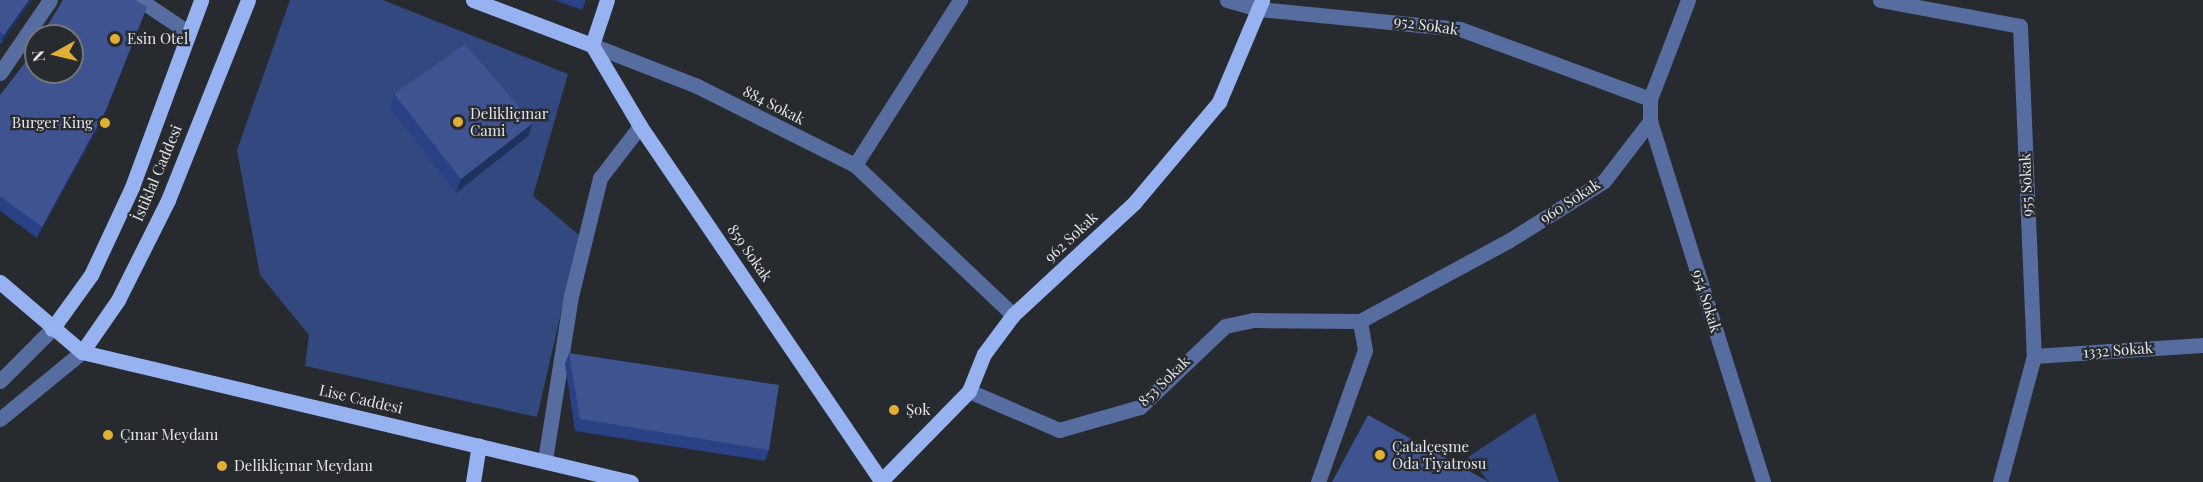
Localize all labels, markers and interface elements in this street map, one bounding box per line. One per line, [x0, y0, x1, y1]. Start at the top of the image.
street label: 952 Sokak [1393, 12, 1459, 38]
north arrow [24, 24, 84, 84]
place label: Esin Otel [127, 30, 188, 48]
marker: Esin Otel [108, 32, 122, 46]
text: N [26, 49, 49, 63]
street label: 884 Sokak [740, 82, 808, 128]
place label: Delikliçınar Cami [470, 104, 548, 139]
place label: Burger King [12, 114, 93, 132]
marker: Delikliçınar Cami [451, 115, 465, 129]
marker: Burger King [98, 116, 112, 130]
street label: İstiklal Caddesi [129, 122, 185, 224]
street label: 955 Sokak [2016, 153, 2036, 217]
street label: 960 Sokak [1537, 175, 1603, 227]
street label: 962 Sokak [1041, 208, 1101, 266]
street label: 859 Sokak [724, 221, 776, 285]
street label: 954 Sokak [1689, 267, 1725, 335]
street label: 1332 Sokak [2083, 339, 2153, 361]
street label: 853 Sokak [1135, 352, 1193, 410]
street label: Lise Caddesi [317, 381, 405, 417]
place label: Şok [906, 401, 930, 419]
marker: Şok [887, 403, 901, 417]
place label: Çınar Meydanı [120, 426, 219, 444]
marker: Çınar Meydanı [101, 428, 115, 442]
place label: Çatalçeşme Oda Tiyatrosu [1392, 437, 1487, 472]
marker: Çatalçeşme Oda Tiyatrosu [1373, 448, 1387, 462]
place label: Delikliçınar Meydanı [234, 457, 373, 475]
marker: Delikliçınar Meydanı [215, 459, 229, 473]

